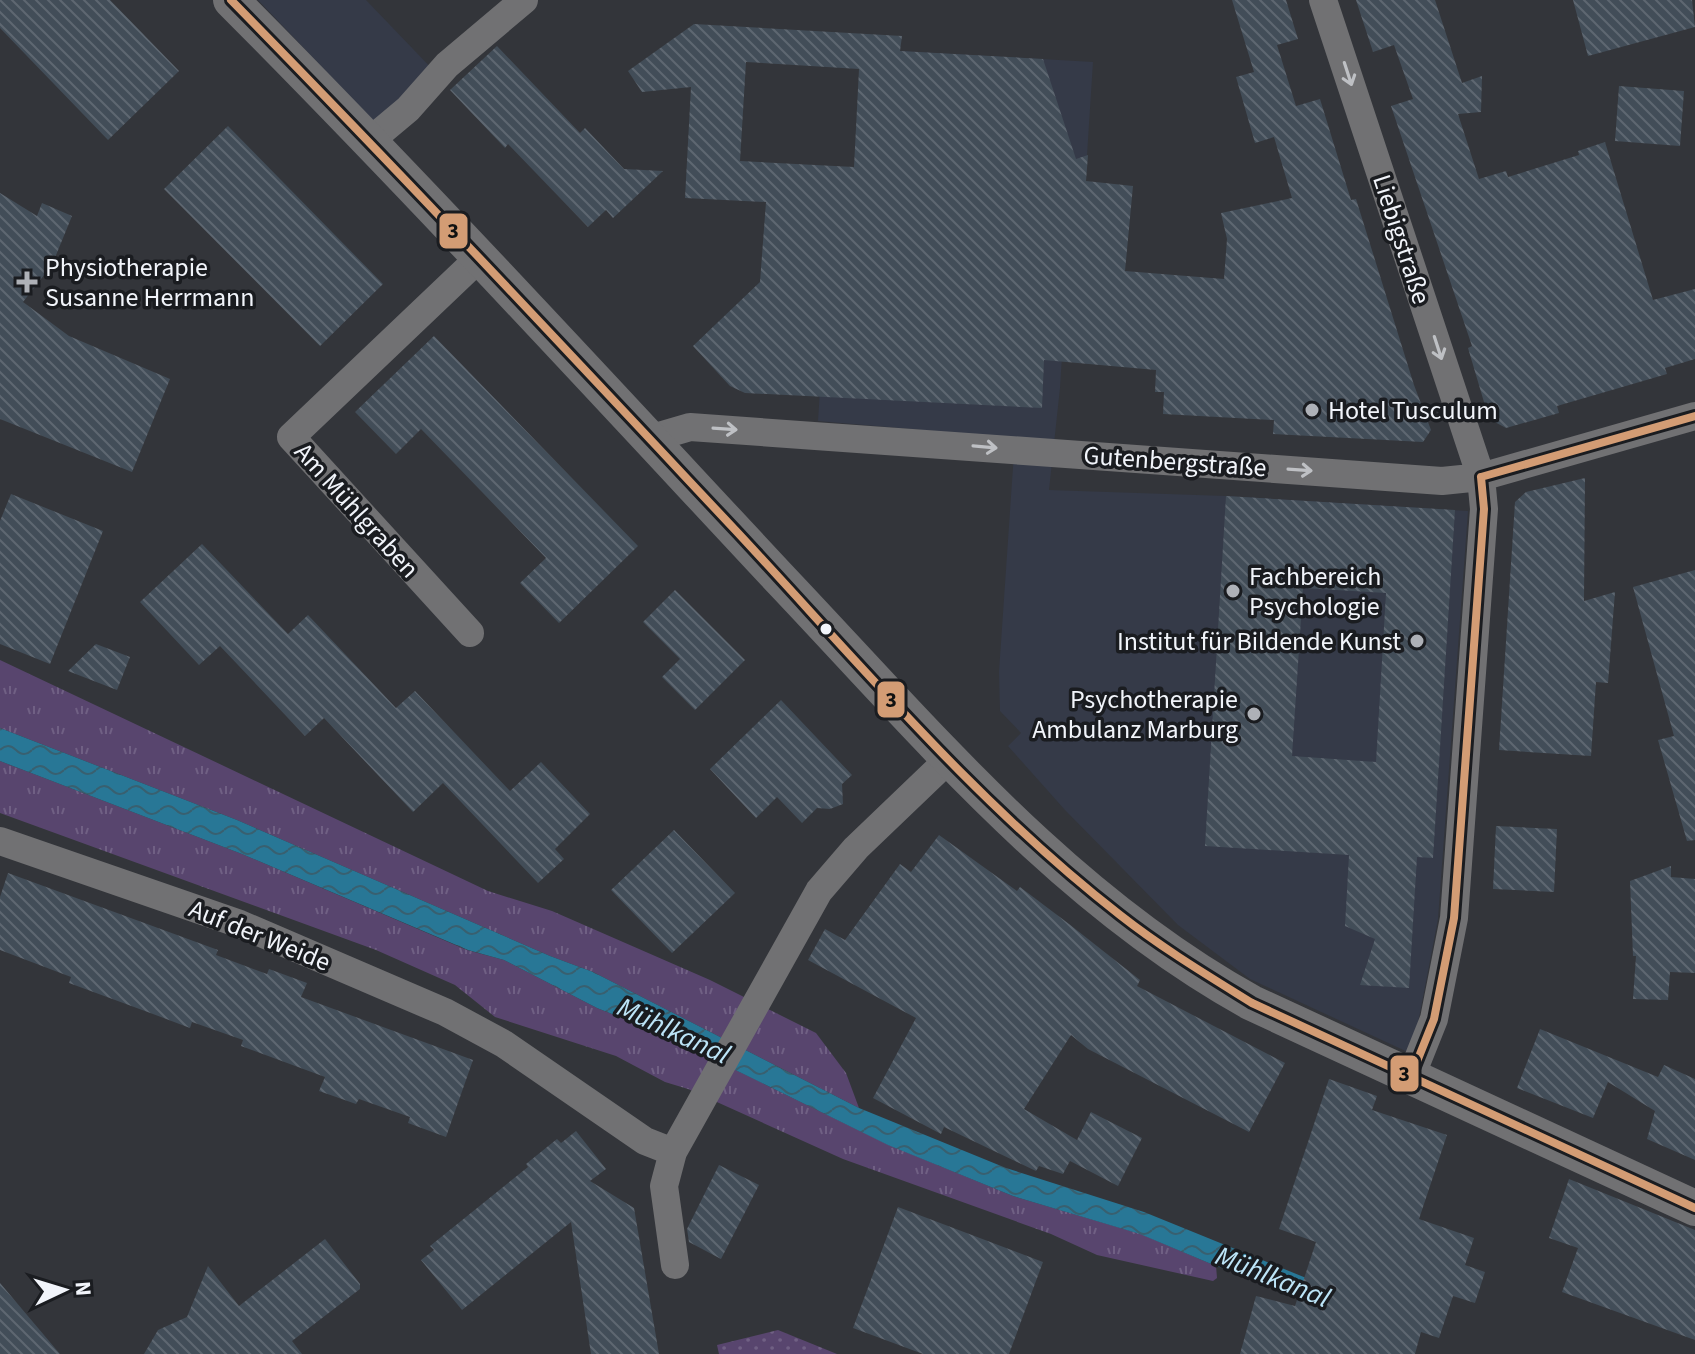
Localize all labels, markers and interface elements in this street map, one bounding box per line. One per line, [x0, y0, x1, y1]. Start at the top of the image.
one-way arrow [1341, 61, 1356, 86]
street label: Liebigstraße [1363, 170, 1440, 309]
line badge: 3 [438, 212, 469, 250]
text: 3 [447, 215, 459, 247]
place label: Physiotherapie Susanne Herrmann [45, 249, 255, 316]
marker: Physiotherapie Susanne Herrmann [16, 271, 38, 293]
one-way arrow [1431, 334, 1446, 360]
place label: Hotel Tusculum [1328, 392, 1498, 429]
marker: Hotel Tusculum [1303, 401, 1321, 419]
one-way arrow [711, 422, 738, 437]
street label: Am Mühlgraben [286, 434, 428, 586]
street label: Gutenbergstraße [1082, 437, 1268, 486]
one-way arrow [971, 440, 998, 455]
one-way arrow [1286, 463, 1313, 478]
place label: Fachbereich Psychologie [1249, 558, 1381, 625]
marker: Fachbereich Psychologie [1224, 582, 1242, 600]
unlabelled marker [818, 621, 834, 637]
place label: Institut für Bildende Kunst [1117, 623, 1401, 660]
marker: Institut für Bildende Kunst [1408, 632, 1426, 650]
line badge: 3 [876, 680, 906, 719]
place label: Psychotherapie Ambulanz Marburg [1032, 681, 1238, 748]
text: 3 [885, 684, 897, 716]
marker: Psychotherapie Ambulanz Marburg [1245, 705, 1263, 723]
street label: Auf der Weide [184, 890, 336, 981]
water label: Mühlkanal [611, 987, 737, 1075]
line badge: 3 [1389, 1054, 1420, 1093]
text: 3 [1398, 1058, 1410, 1090]
water label: Mühlkanal [1209, 1236, 1336, 1318]
north arrow [24, 1250, 104, 1330]
text: N [66, 1280, 99, 1297]

